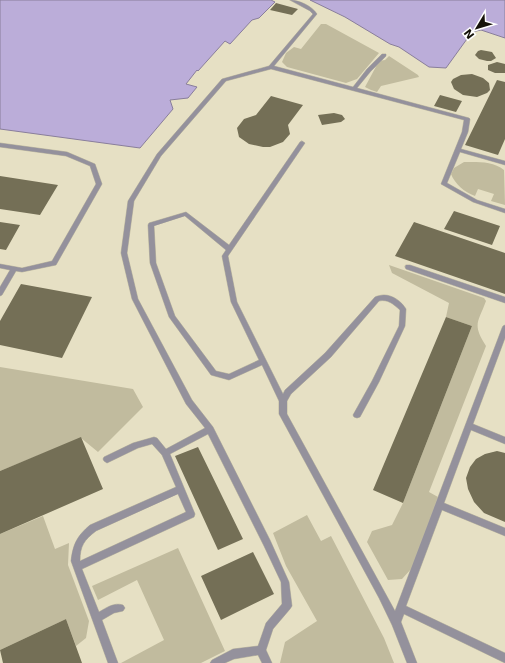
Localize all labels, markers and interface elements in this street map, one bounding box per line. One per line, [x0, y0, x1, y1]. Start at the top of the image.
north arrow [457, 8, 497, 48]
text: N [462, 26, 477, 41]

